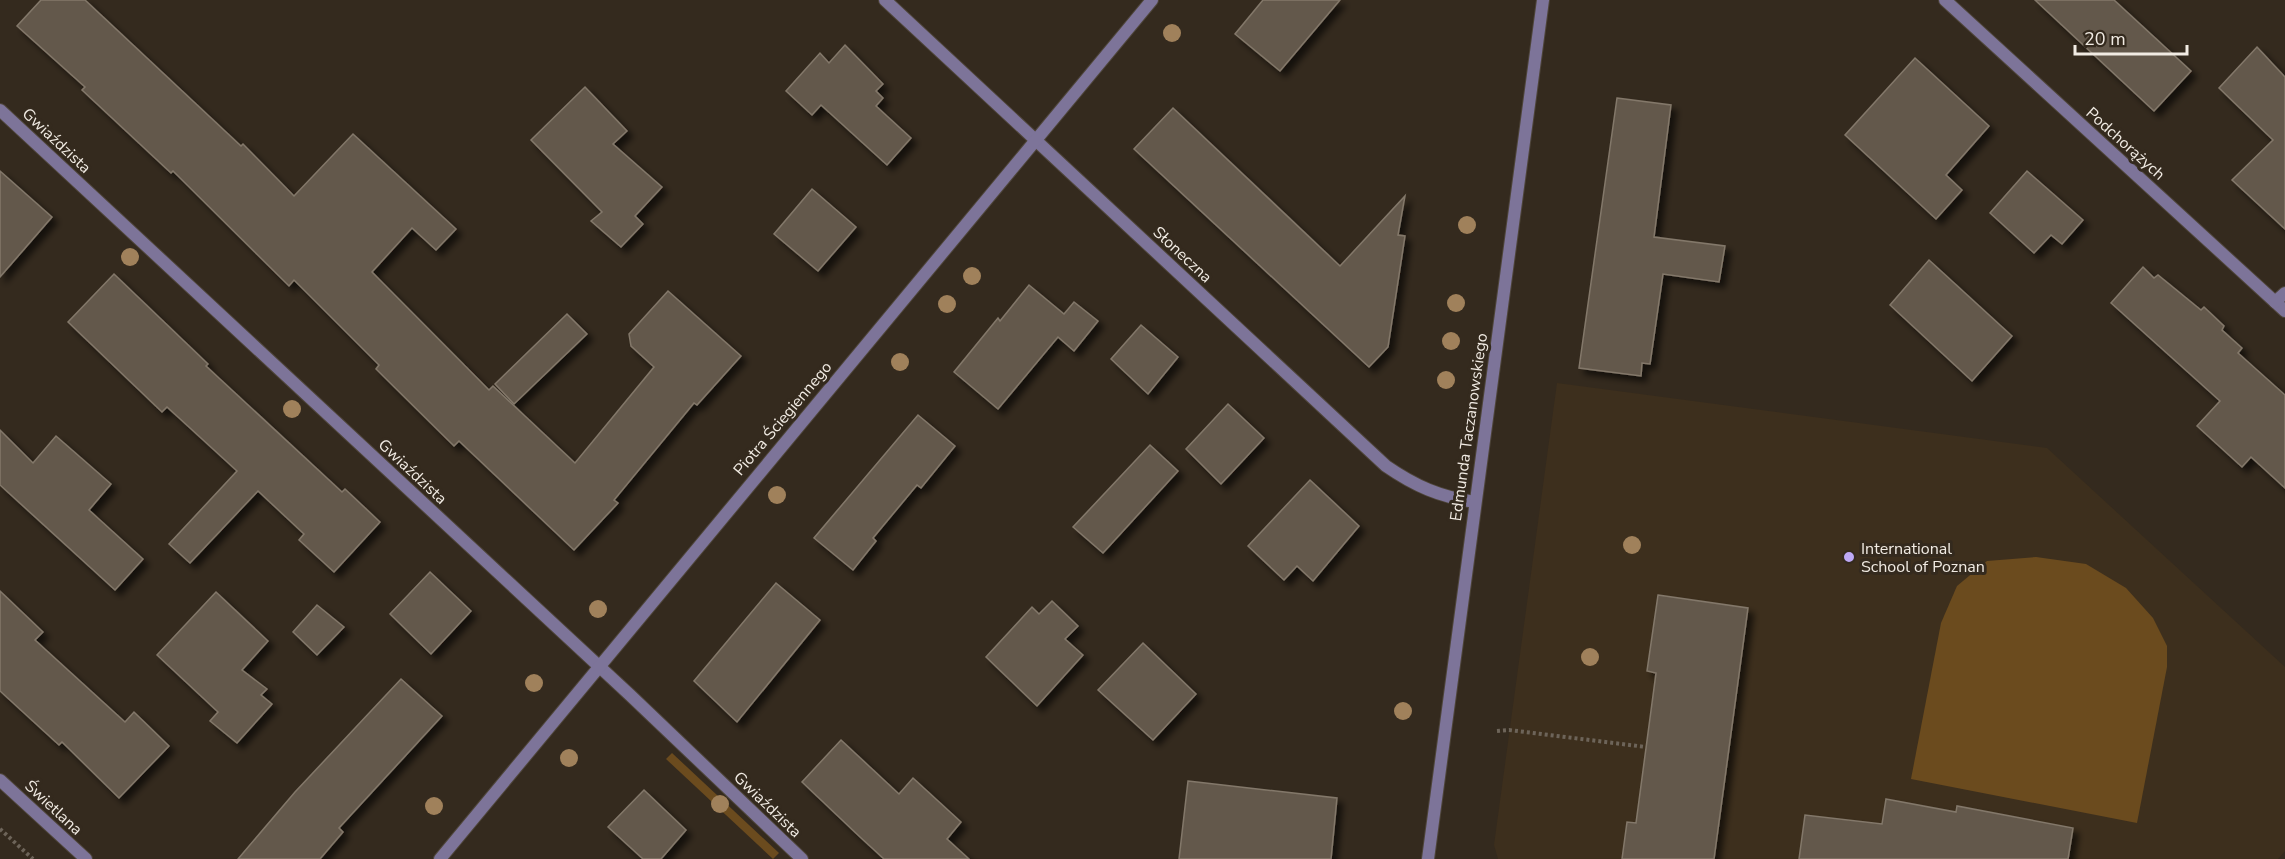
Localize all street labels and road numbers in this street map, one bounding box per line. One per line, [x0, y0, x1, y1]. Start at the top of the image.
street label: Podchorążych [2081, 102, 2170, 185]
street label: Gwiaździsta [17, 103, 96, 178]
street label: Słoneczna [1148, 222, 1217, 288]
street label: Edmunda Taczanowskiego [1445, 332, 1493, 523]
street label: Piotra Ściegiennego [729, 357, 837, 480]
street label: Gwiaździsta [373, 434, 452, 509]
street label: Gwiaździsta [728, 767, 806, 843]
street label: Świetlana [20, 775, 87, 840]

